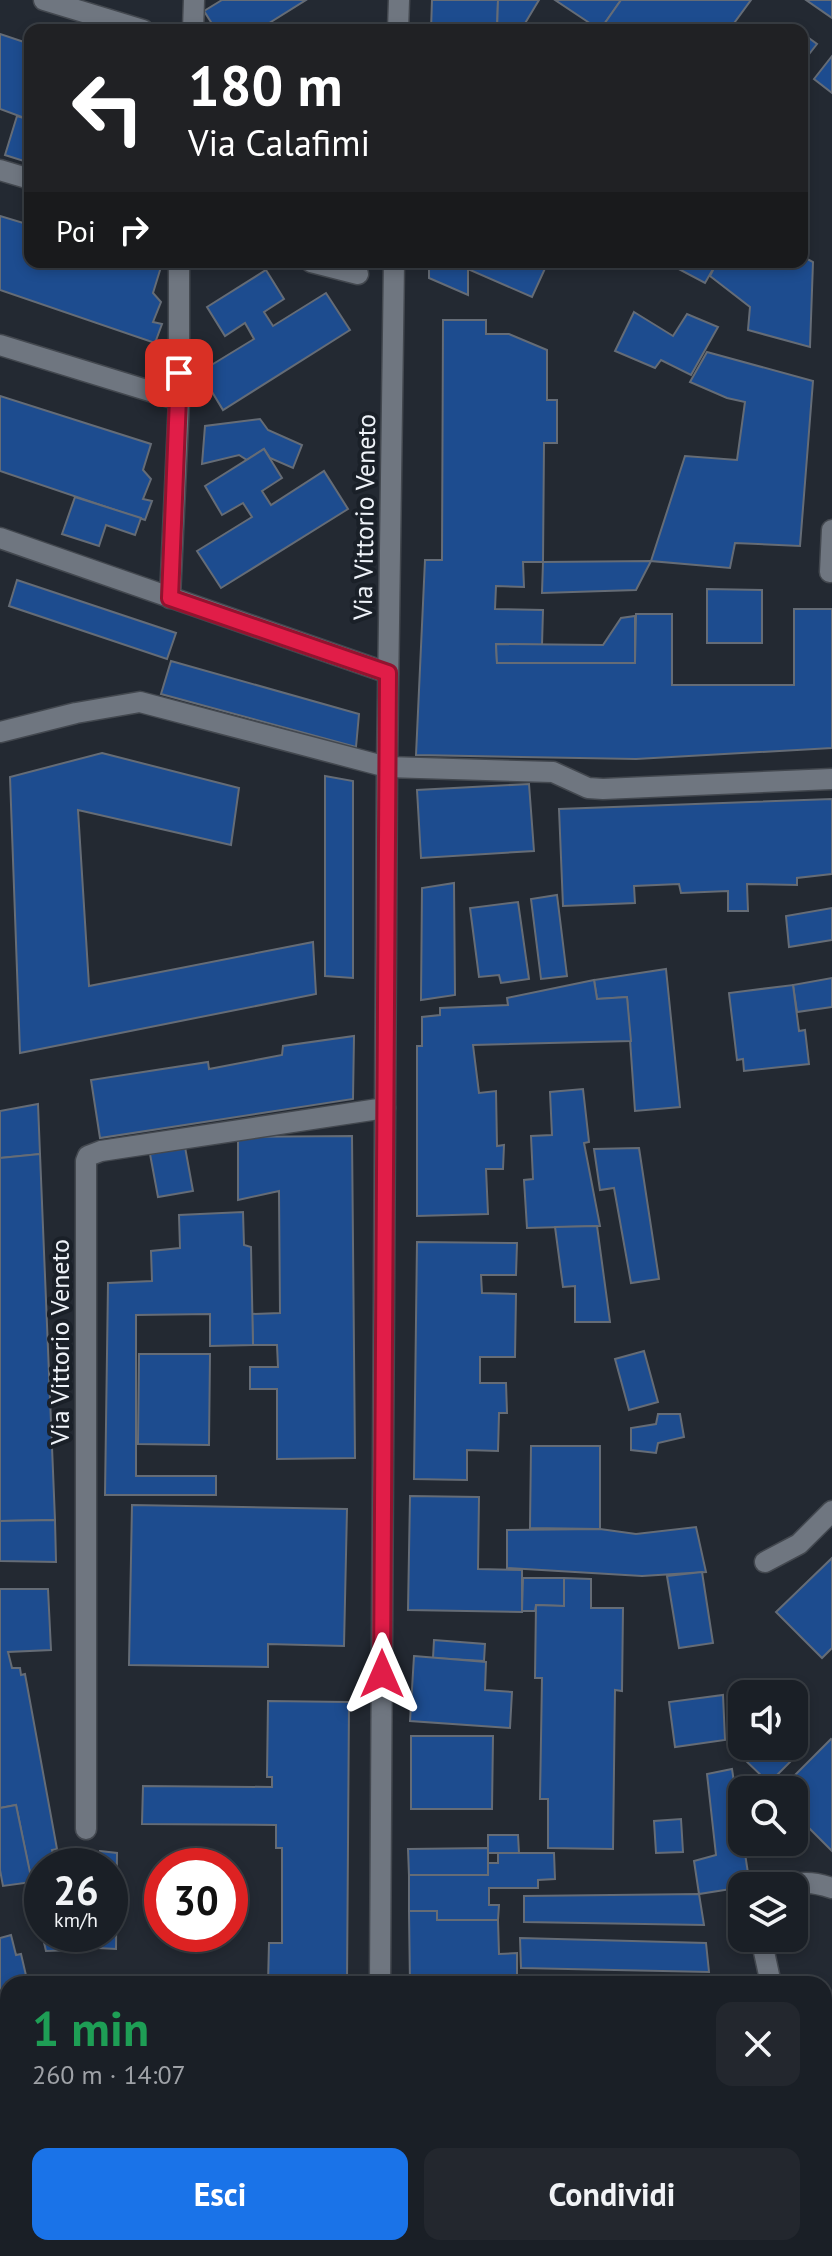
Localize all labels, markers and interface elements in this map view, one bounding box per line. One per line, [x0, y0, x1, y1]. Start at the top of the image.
text: 180 m [188, 49, 343, 121]
icon: left [56, 56, 160, 160]
text: Via Calafimi [188, 119, 370, 166]
icon: right [112, 208, 156, 252]
text: Poi [56, 211, 96, 250]
pin [145, 339, 213, 407]
icon: arrive [157, 351, 201, 395]
street label: Via Vittorio Veneto [346, 414, 382, 621]
street label: Via Vittorio Veneto [43, 1239, 76, 1446]
position arrow [340, 1632, 424, 1716]
map controls [728, 1680, 808, 1952]
button: sound [728, 1680, 808, 1760]
button: search [728, 1776, 808, 1856]
speed limit sign: 30 [144, 1848, 248, 1952]
text: 26 [53, 1864, 99, 1916]
button: layers [728, 1872, 808, 1952]
text: km/h [54, 1907, 98, 1933]
text: 1 min [32, 1997, 149, 2059]
button: close [716, 2002, 800, 2086]
text: 260 m · 14:07 [32, 2058, 186, 2091]
button: Esci [32, 2148, 408, 2240]
button: Condividi [424, 2148, 800, 2240]

